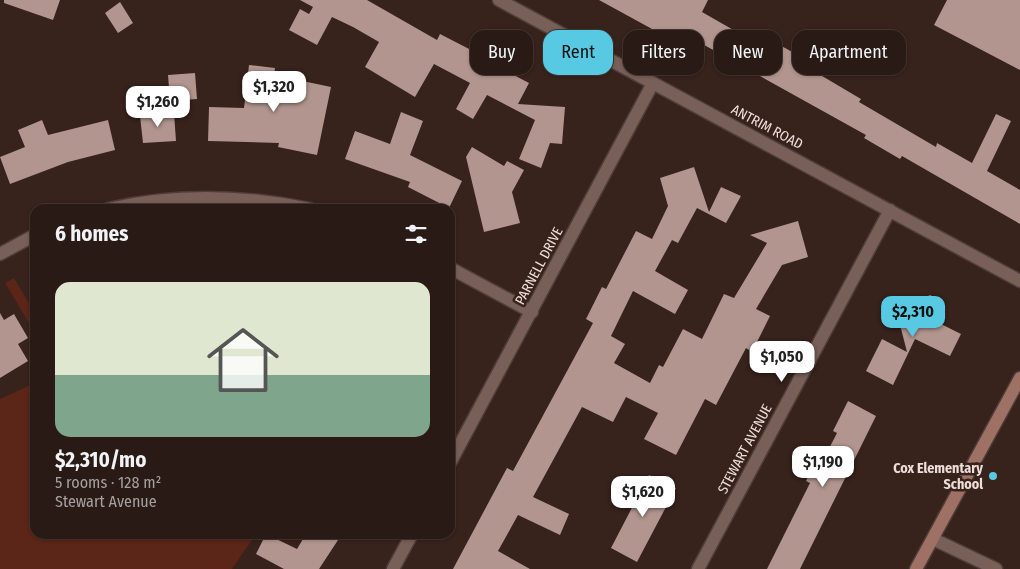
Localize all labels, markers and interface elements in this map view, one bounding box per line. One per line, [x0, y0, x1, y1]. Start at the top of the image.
chip: Buy [470, 30, 533, 75]
chip: Rent [543, 30, 613, 75]
chip: Filters [623, 30, 704, 75]
chip: New [714, 30, 782, 75]
chip: Apartment [792, 30, 906, 75]
pin: $1,320 [233, 70, 315, 113]
text: $1,320 [253, 77, 295, 96]
pin: $1,260 [117, 86, 199, 128]
text: $1,260 [137, 92, 179, 111]
street label: ANTRIM ROAD [728, 101, 806, 153]
icon: filters [402, 220, 430, 248]
text: 6 homes [55, 221, 128, 247]
street label: PARNELL DRIVE [511, 224, 567, 308]
pin: $2,310 [872, 296, 954, 338]
text: $2,310 [892, 302, 934, 321]
icon: home [198, 315, 288, 405]
pin: $1,050 [741, 340, 823, 383]
text: $1,050 [761, 347, 803, 366]
street label: STEWART AVENUE [714, 401, 776, 497]
pin: $1,190 [782, 446, 864, 488]
text: $2,310/mo [55, 447, 146, 473]
text: $1,190 [803, 452, 843, 471]
place label: Cox Elementary School [893, 460, 983, 493]
marker: Cox Elementary School [987, 470, 999, 482]
text: 5 rooms · 128 m² [55, 473, 161, 492]
pin: $1,620 [602, 476, 684, 518]
text: $1,620 [622, 482, 664, 501]
text: Stewart Avenue [55, 492, 157, 511]

